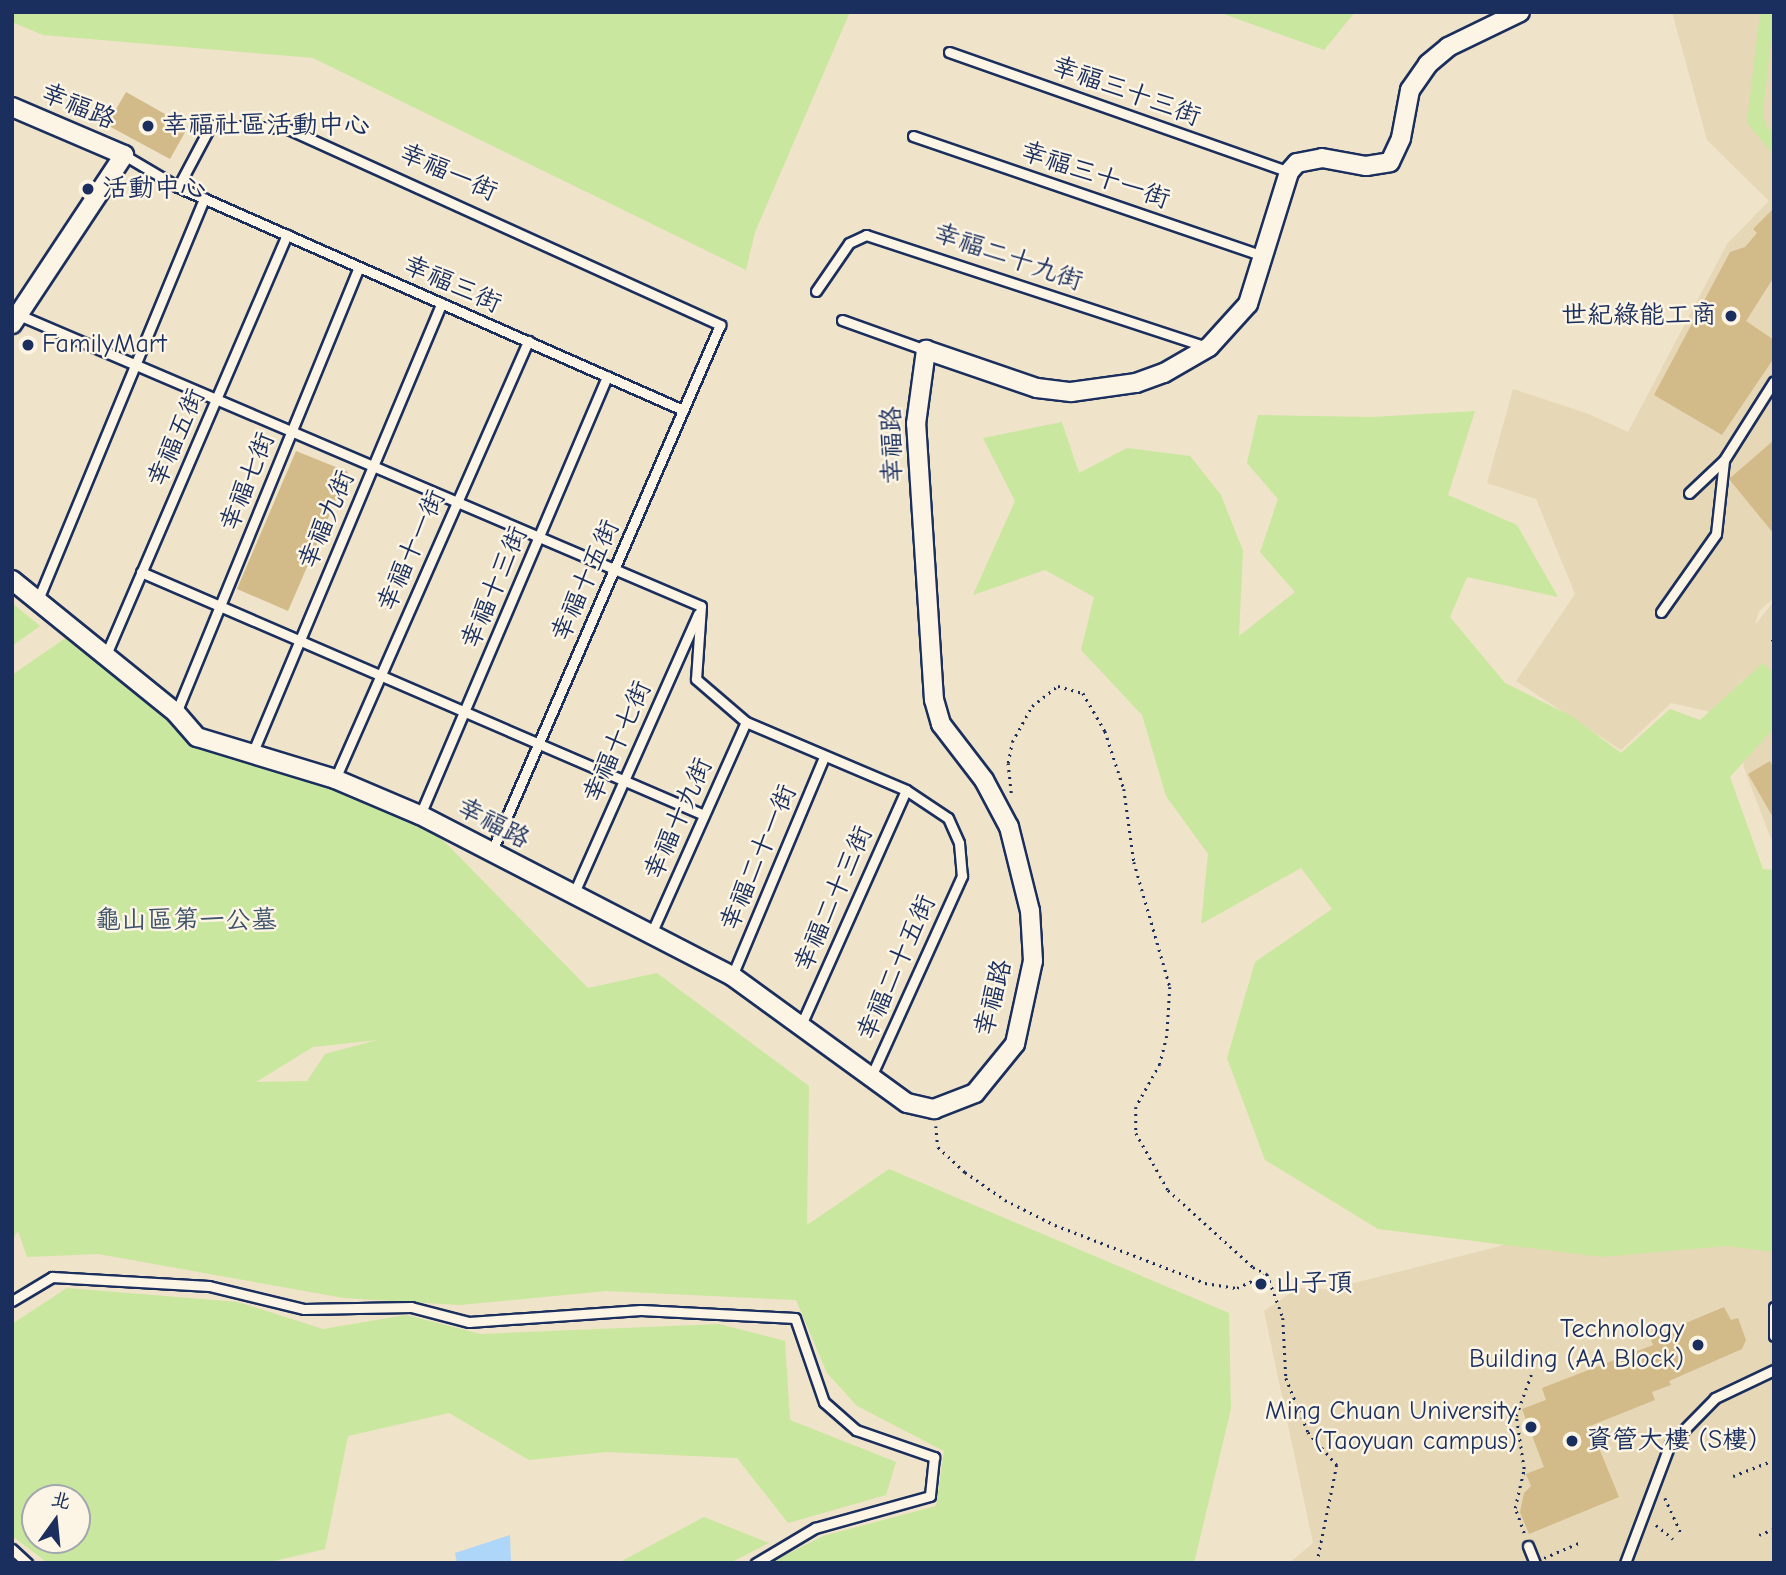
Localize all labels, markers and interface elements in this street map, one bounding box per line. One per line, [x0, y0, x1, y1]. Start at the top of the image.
street label: 幸福三十三街 [1047, 51, 1205, 133]
street label: 幸福路 [36, 77, 120, 137]
place label: 幸福社區活動中心 [162, 110, 370, 142]
marker: 幸福社區活動中心 [140, 118, 156, 134]
street label: 幸福三十一街 [1016, 136, 1174, 216]
street label: 幸福一街 [394, 138, 502, 208]
place label: 活動中心 [102, 173, 206, 205]
marker: 活動中心 [80, 181, 96, 197]
street label: 幸福二十九街 [929, 218, 1087, 298]
street label: 幸福三街 [398, 250, 506, 320]
place label: 世紀綠能工商 [1561, 300, 1717, 332]
marker: 世紀綠能工商 [1723, 308, 1739, 324]
place label: FamilyMart [42, 329, 167, 361]
marker: FamilyMart [20, 337, 36, 353]
street label: 幸福五街 [142, 384, 212, 492]
street label: 幸福路 [877, 406, 909, 484]
street label: 幸福七街 [214, 428, 282, 536]
street label: 幸福九街 [292, 466, 362, 574]
street label: 幸福十一街 [371, 485, 453, 617]
street label: 幸福十五街 [545, 515, 627, 647]
street label: 幸福十三街 [455, 522, 535, 654]
street label: 幸福十七街 [577, 676, 659, 808]
street label: 幸福十九街 [638, 753, 720, 885]
street label: 幸福二十一街 [714, 780, 804, 936]
street label: 幸福路 [451, 792, 535, 856]
street label: 幸福二十三街 [788, 821, 880, 977]
street label: 幸福二十五街 [851, 890, 943, 1046]
park label: 龜山區第一公墓 [95, 905, 277, 937]
street label: 幸福路 [969, 956, 1019, 1040]
place label: 山子頂 [1275, 1268, 1353, 1300]
marker: 山子頂 [1253, 1276, 1269, 1292]
place label: Technology Building (AA Block) [1469, 1314, 1684, 1376]
marker: Technology Building (AA Block) [1690, 1337, 1706, 1353]
place label: Ming Chuan University (Taoyuan campus) [1265, 1396, 1517, 1458]
marker: Ming Chuan University (Taoyuan campus) [1523, 1419, 1539, 1435]
place label: 資管大樓 (S樓) [1586, 1425, 1757, 1457]
marker: 資管大樓 (S樓) [1564, 1433, 1580, 1449]
north arrow [21, 1484, 91, 1554]
text: 北 [49, 1488, 73, 1514]

